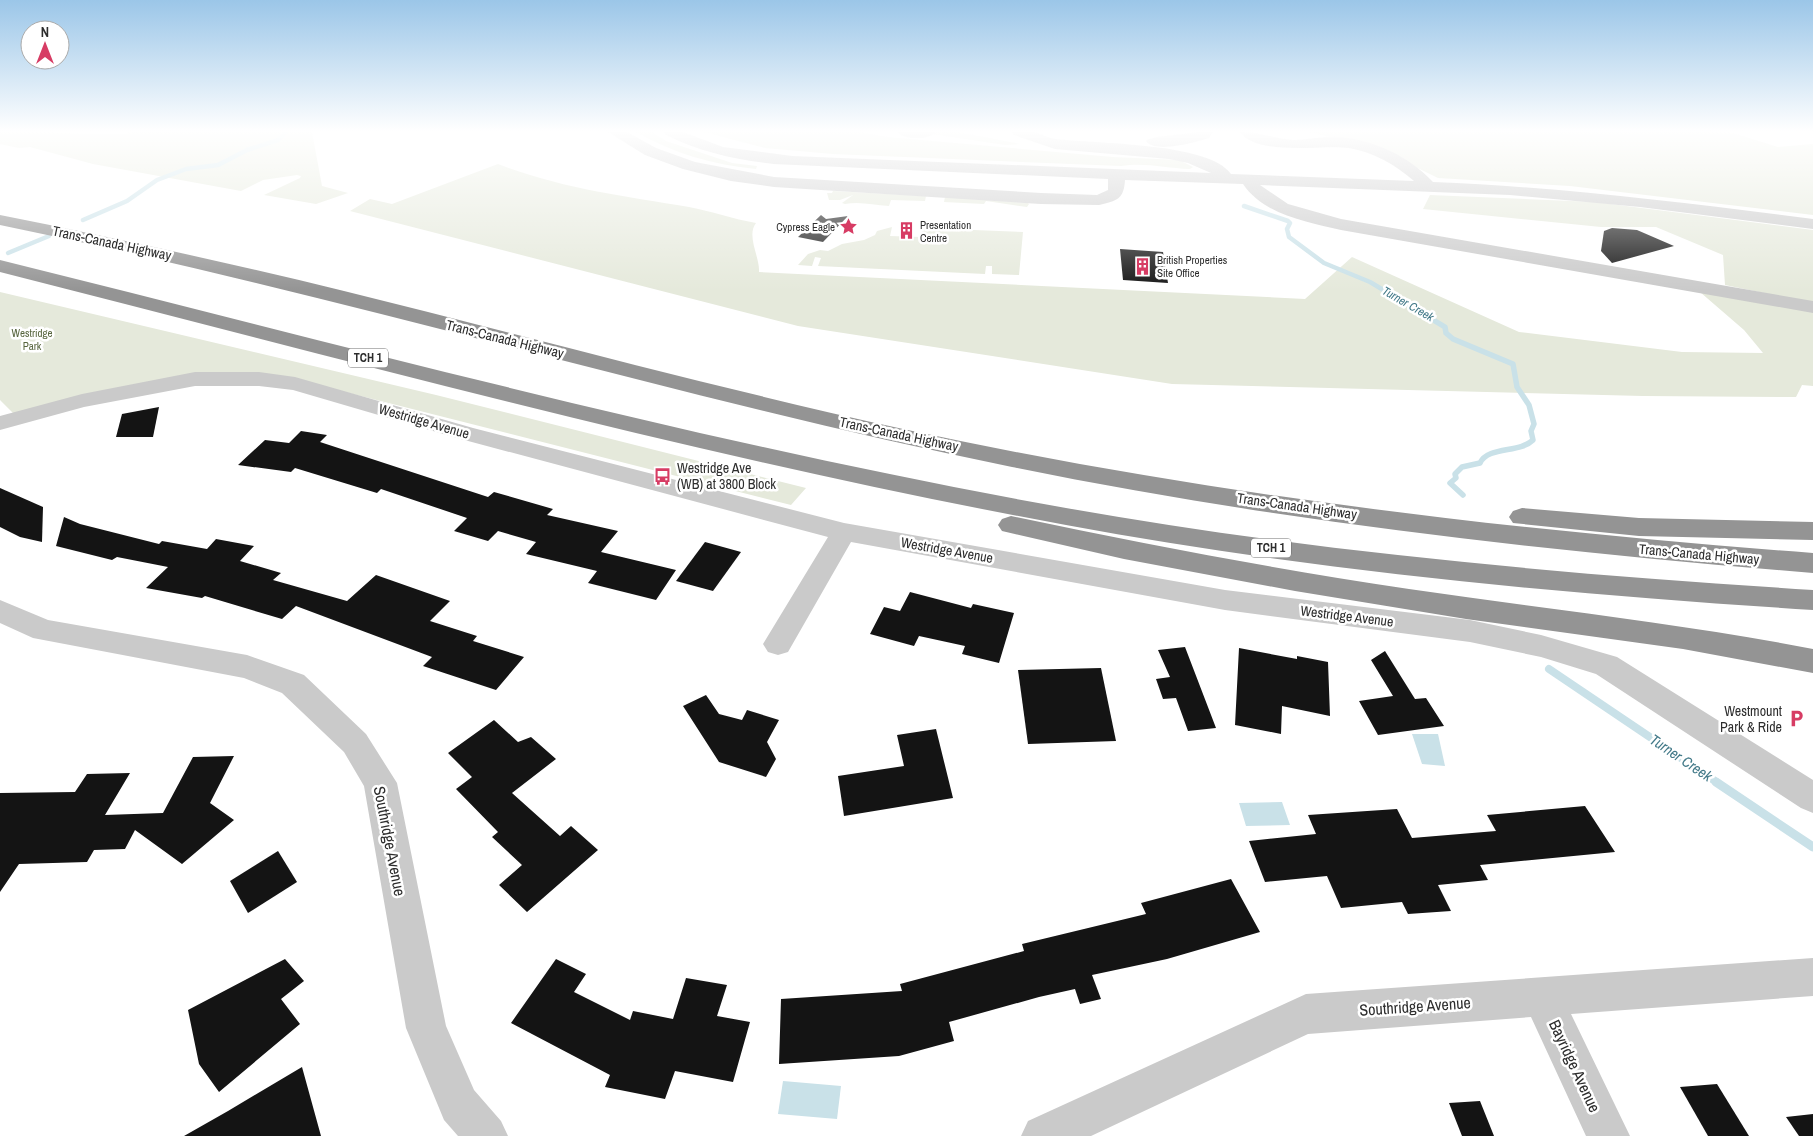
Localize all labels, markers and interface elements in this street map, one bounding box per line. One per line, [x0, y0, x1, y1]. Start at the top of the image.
north arrow [20, 20, 70, 70]
text: N [41, 23, 49, 41]
place icon: Cypress Eagle [839, 217, 859, 237]
place label: Presentation Centre [920, 218, 971, 245]
place label: Cypress Eagle [776, 220, 835, 234]
building icon: Presentation Centre [896, 221, 916, 241]
street label: Trans-Canada Highway [51, 222, 173, 264]
place label: British Properties Site Office [1157, 253, 1228, 280]
building icon: British Properties Site Office [1133, 256, 1153, 276]
water label: Turner Creek [1379, 283, 1438, 326]
street label: Trans-Canada Highway [444, 316, 566, 362]
park label: Westridge Park [12, 326, 52, 353]
road number: TCH 1 [348, 348, 388, 368]
street label: Westridge Avenue [377, 399, 471, 443]
street label: Trans-Canada Highway [838, 413, 960, 455]
place label: Westridge Ave (WB) at 3800 Block [677, 459, 776, 493]
bus stop icon: Westridge Ave (WB) at 3800 Block [653, 466, 673, 486]
street label: Trans-Canada Highway [1236, 489, 1358, 523]
street label: Westridge Avenue [899, 533, 995, 567]
road number: TCH 1 [1251, 538, 1291, 558]
street label: Trans-Canada Highway [1638, 540, 1760, 568]
street label: Westridge Avenue [1300, 601, 1394, 631]
place label: Westmount Park & Ride [1720, 702, 1782, 736]
parking icon: Westmount Park & Ride [1786, 709, 1806, 729]
water label: Turner Creek [1646, 729, 1717, 787]
street label: Southridge Avenue [369, 784, 411, 898]
street label: Southridge Avenue [1359, 991, 1471, 1021]
street label: Bayridge Avenue [1544, 1016, 1606, 1116]

